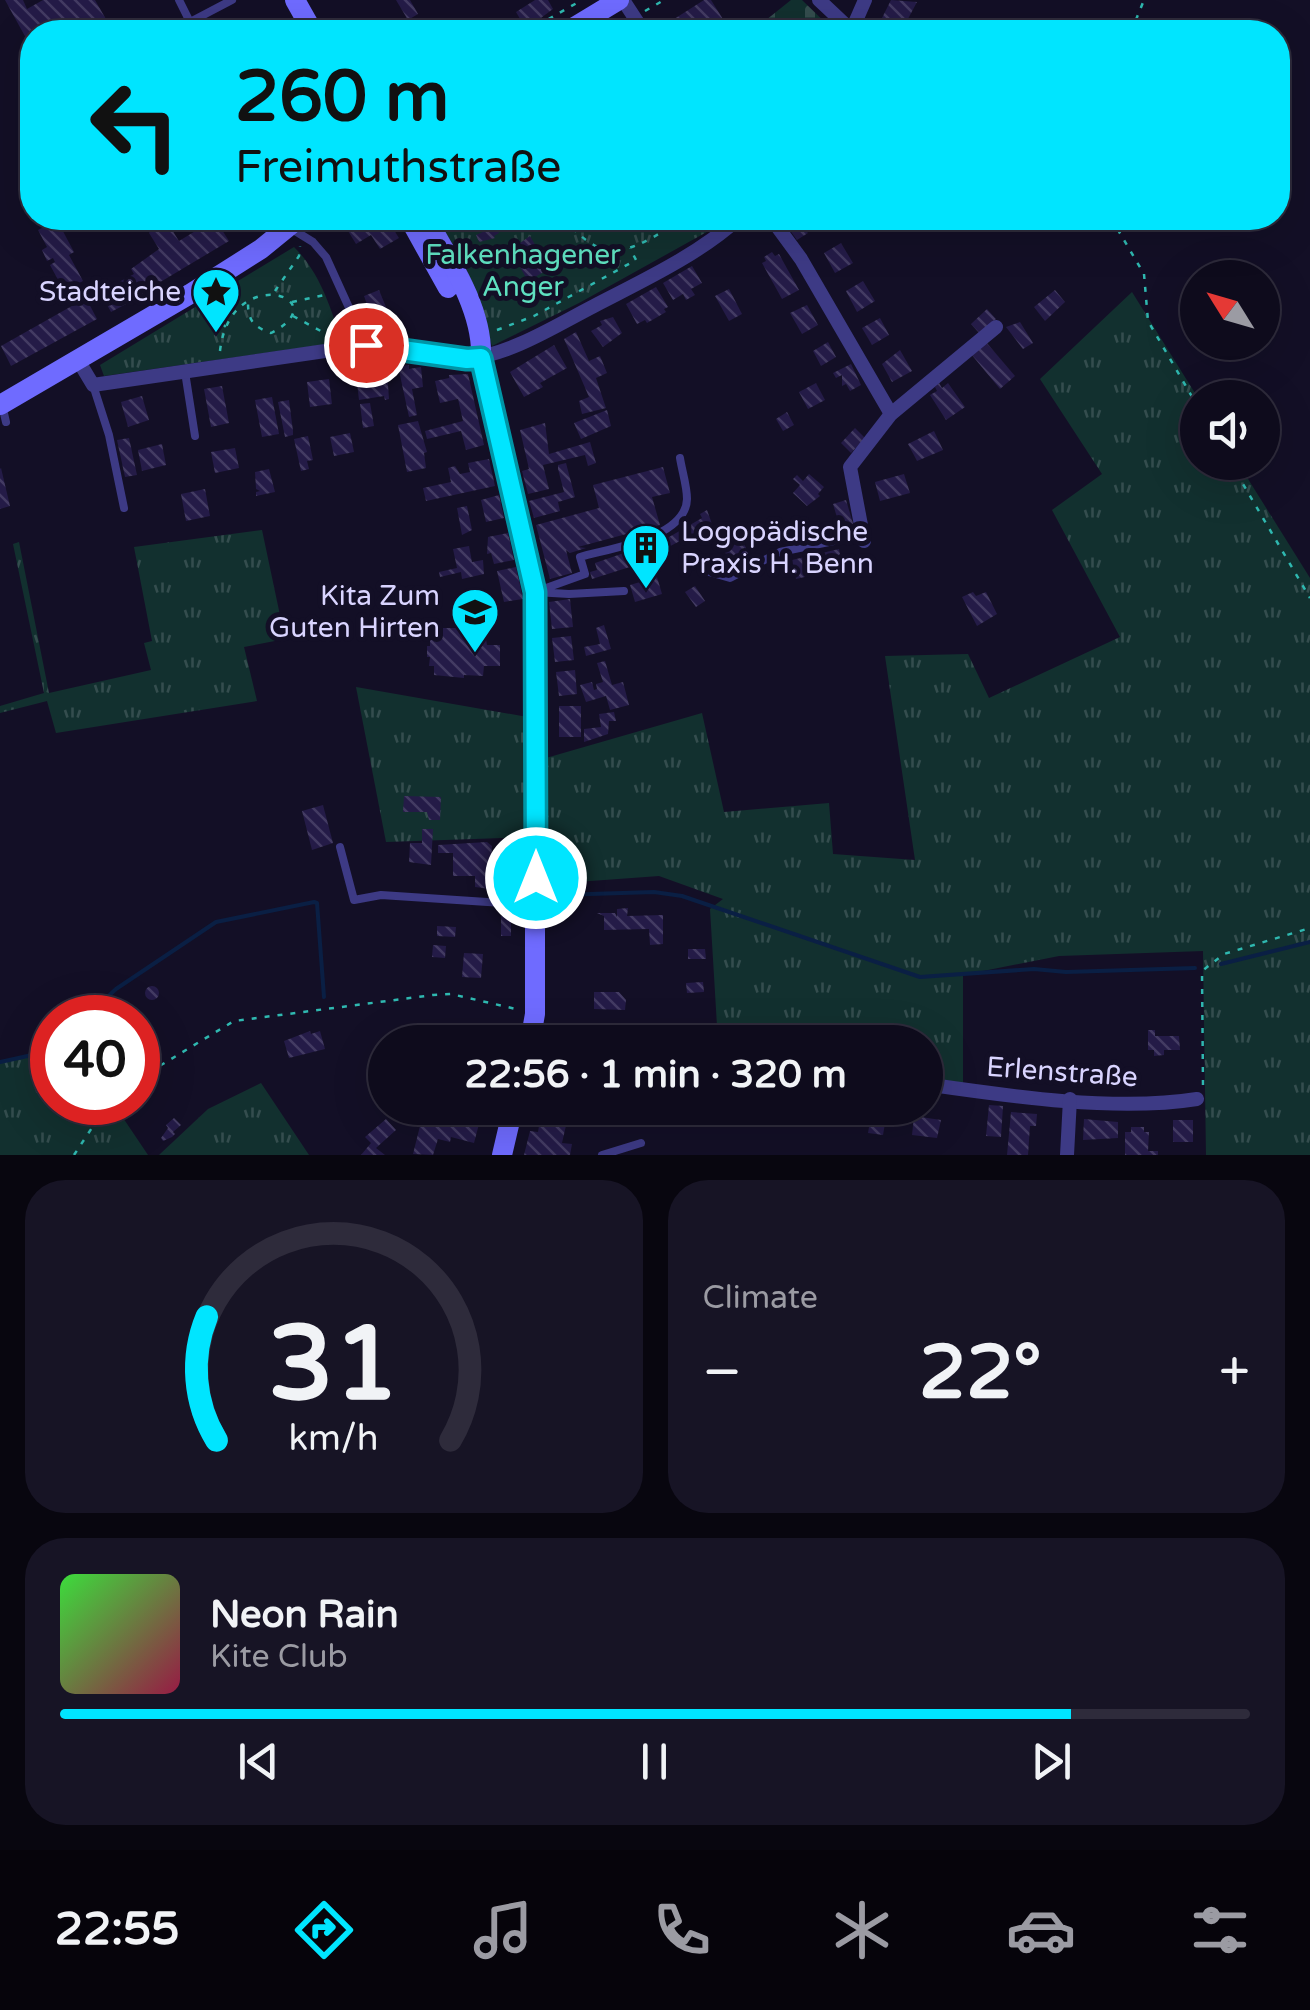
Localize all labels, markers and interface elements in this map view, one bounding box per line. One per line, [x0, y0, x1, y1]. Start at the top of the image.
text: 260 m [235, 56, 449, 140]
icon: left [70, 60, 200, 190]
text: Freimuthstraße [235, 141, 561, 195]
park label: Falkenhagener Anger [425, 238, 621, 304]
north arrow [1180, 260, 1280, 360]
map controls [1180, 260, 1280, 480]
place icon: Stadteiche [190, 266, 242, 334]
place label: Stadteiche [39, 275, 181, 309]
pin [324, 303, 409, 388]
icon: arrive [339, 318, 394, 373]
button: sound [1180, 380, 1280, 480]
place label: Logopädische Praxis H. Benn [681, 515, 874, 581]
building icon: Logopädische Praxis H. Benn [620, 522, 672, 590]
place label: Kita Zum Guten Hirten [269, 579, 440, 645]
school or university icon: Kita Zum Guten Hirten [449, 586, 501, 654]
position arrow [484, 826, 588, 930]
speed limit sign: 40 [30, 995, 160, 1125]
street label: Erlenstraße [985, 1050, 1139, 1094]
text: 22:56 · 1 min · 320 m [464, 1052, 847, 1098]
text: Climate [703, 1279, 818, 1317]
text: 31 [268, 1303, 399, 1428]
text: 22° [919, 1328, 1042, 1418]
text: − [703, 1340, 742, 1406]
text: + [1219, 1340, 1250, 1406]
text: km/h [289, 1417, 379, 1460]
text: Neon Rain [210, 1592, 399, 1638]
text: Kite Club [210, 1638, 348, 1676]
icon: previous [231, 1734, 286, 1789]
icon: pause [627, 1734, 682, 1789]
icon: next [1024, 1734, 1079, 1789]
icon: directions [289, 1895, 359, 1965]
icon: music [468, 1895, 538, 1965]
icon: phone [647, 1895, 717, 1965]
icon: climate [827, 1895, 897, 1965]
icon: car [1006, 1895, 1076, 1965]
icon: filters [1185, 1895, 1255, 1965]
text: 22:55 [55, 1903, 179, 1957]

